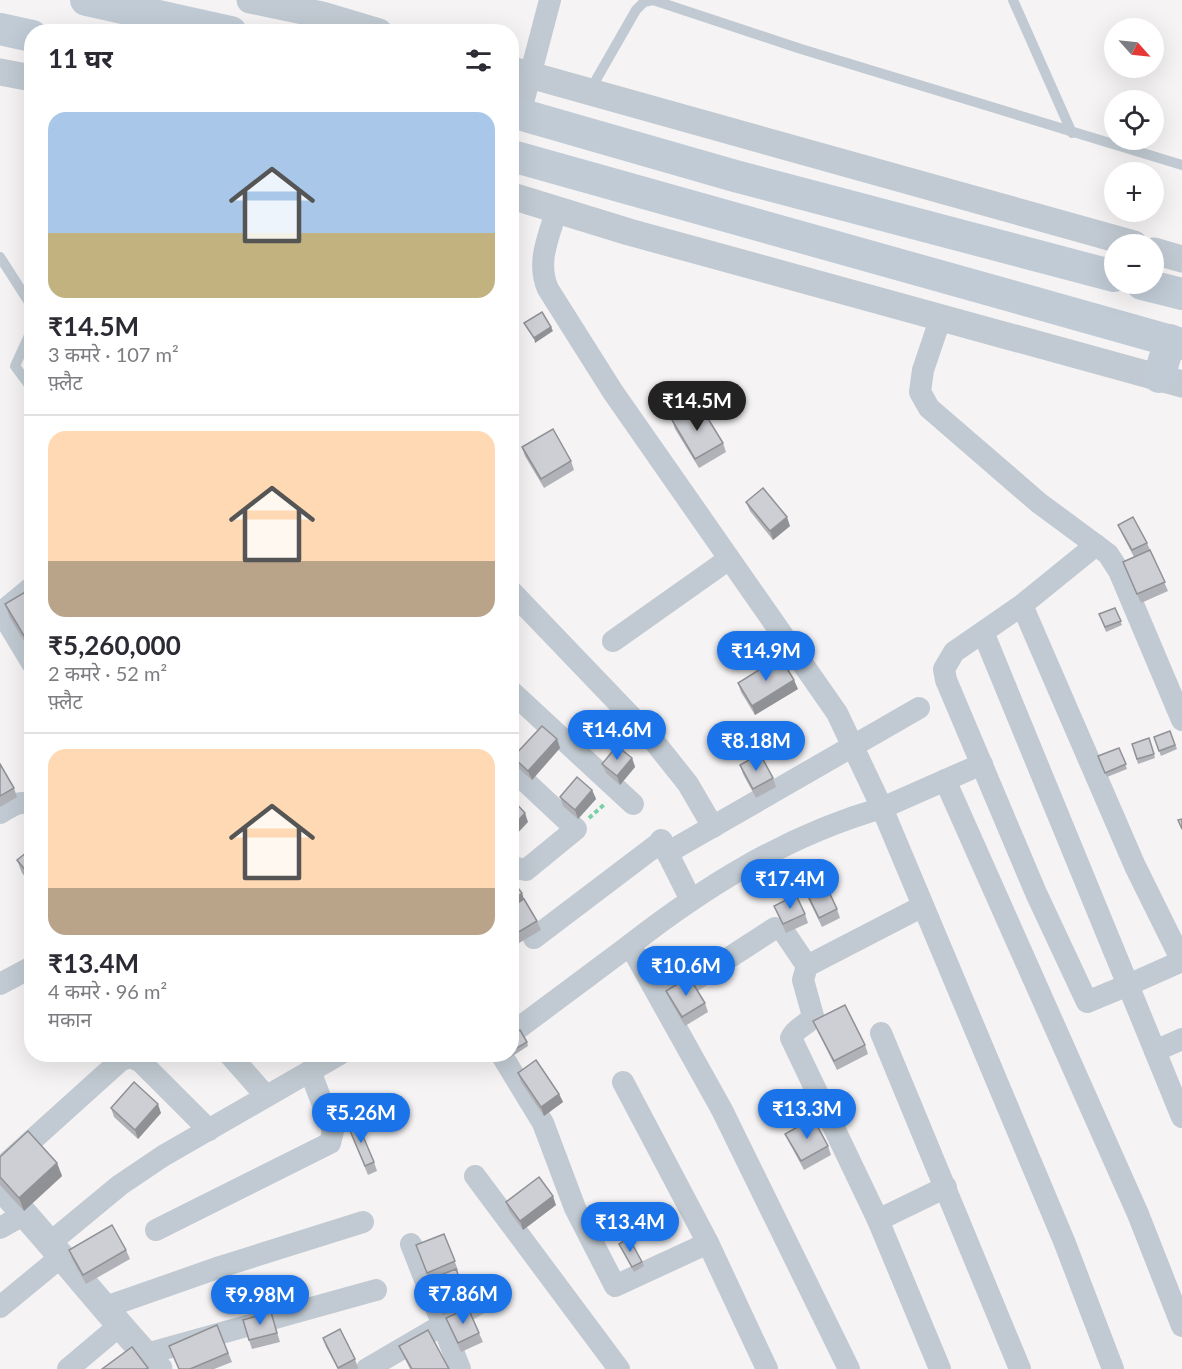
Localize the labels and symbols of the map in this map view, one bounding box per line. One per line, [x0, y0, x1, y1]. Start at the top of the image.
north arrow [1104, 18, 1164, 78]
pin: ₹14.5M [648, 381, 746, 432]
pin: ₹14.9M [717, 631, 815, 682]
pin: ₹14.6M [568, 710, 666, 761]
pin: ₹8.18M [707, 721, 805, 772]
pin: ₹17.4M [741, 859, 839, 910]
pin: ₹10.6M [637, 946, 735, 997]
pin: ₹13.3M [758, 1089, 856, 1140]
pin: ₹5.26M [312, 1093, 410, 1144]
pin: ₹13.4M [581, 1202, 679, 1253]
pin: ₹7.86M [414, 1274, 512, 1325]
pin: ₹9.98M [211, 1275, 309, 1326]

